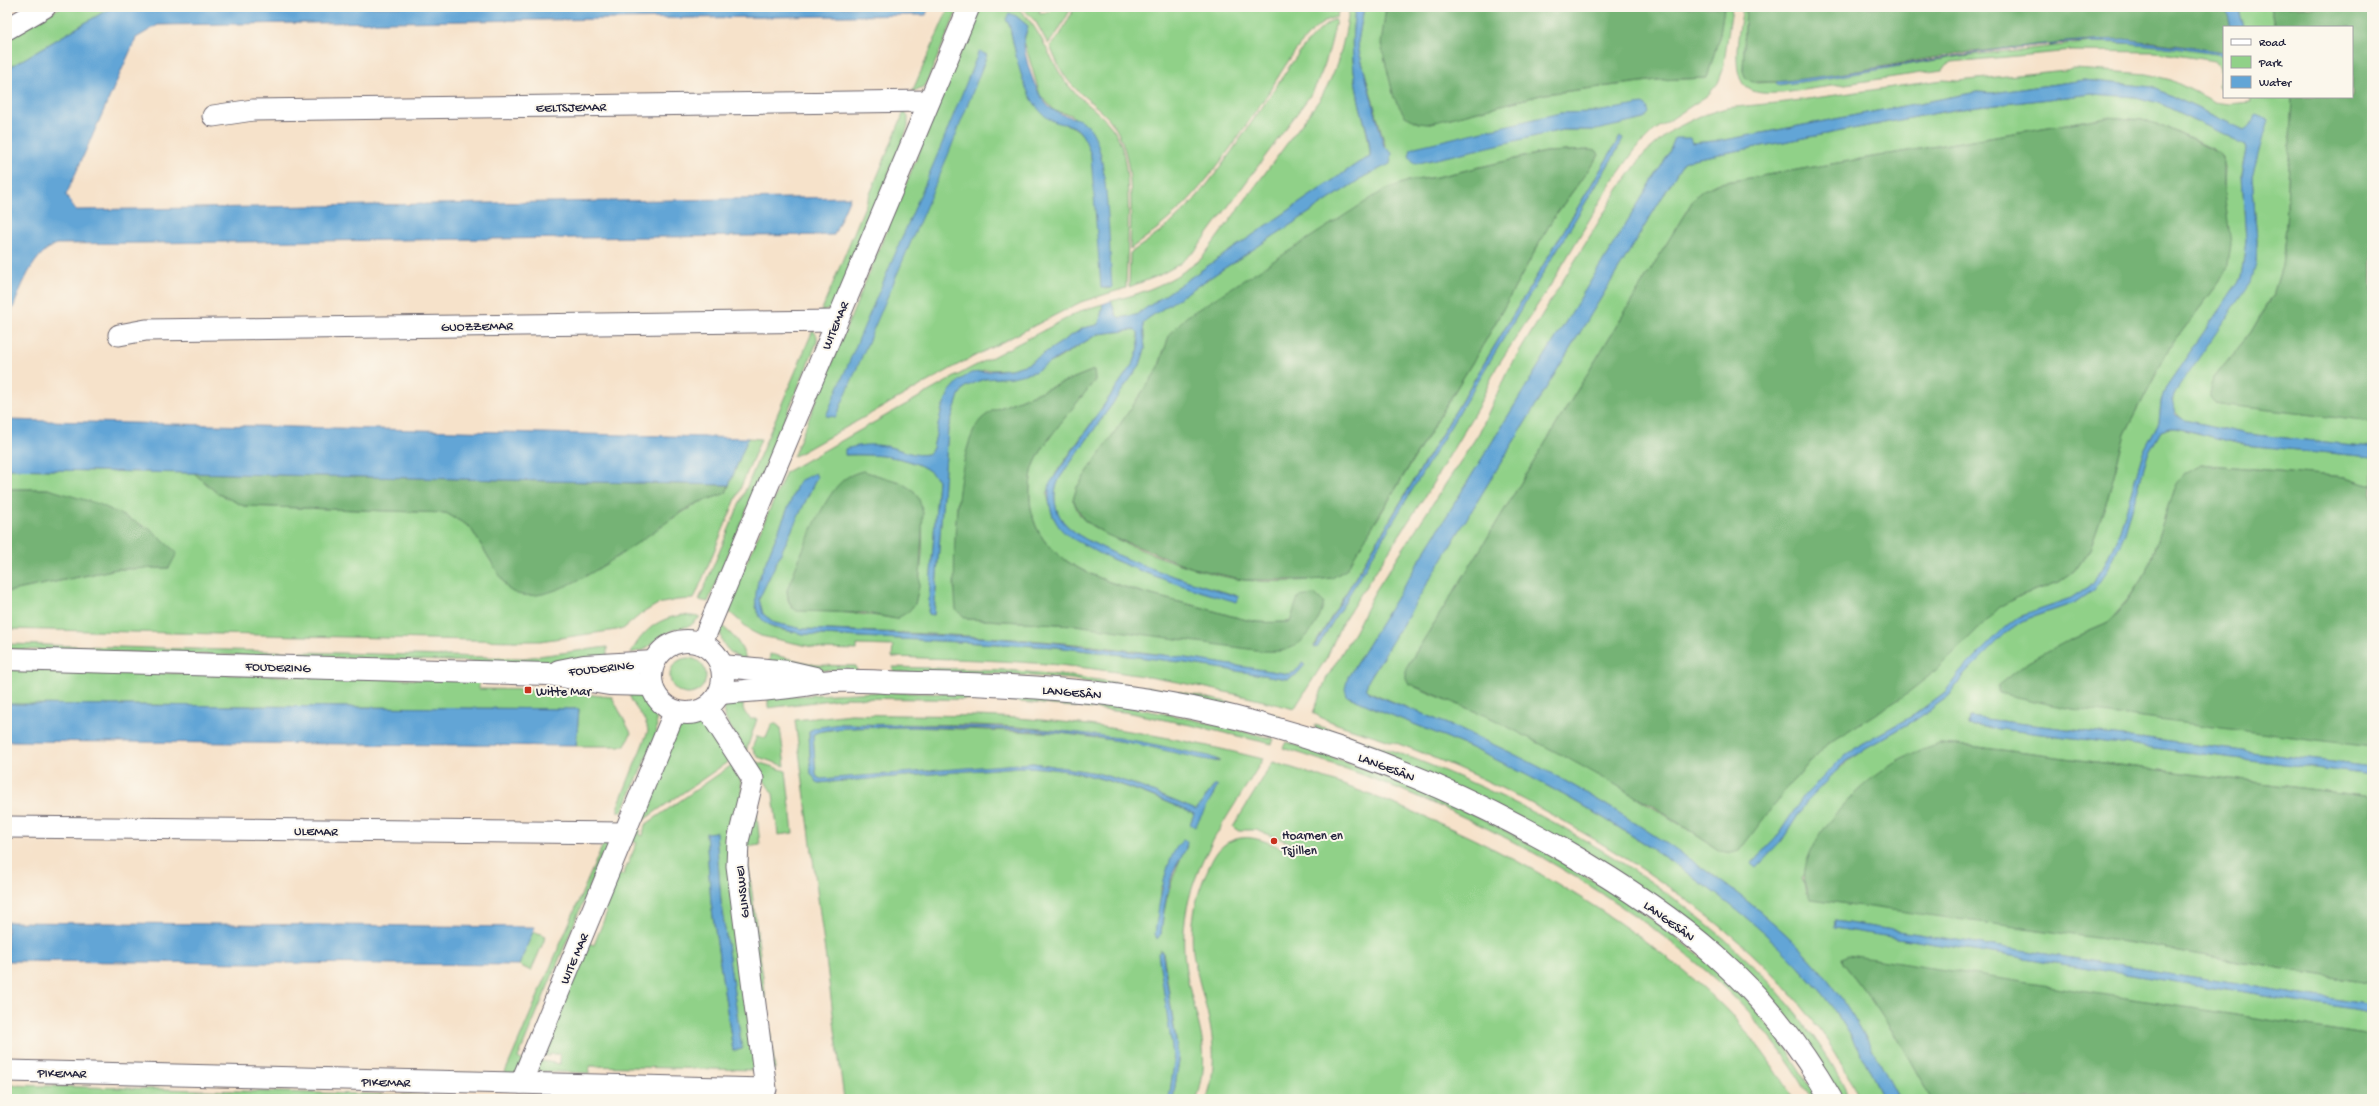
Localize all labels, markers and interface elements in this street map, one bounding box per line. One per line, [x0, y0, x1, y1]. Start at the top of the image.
legend [2223, 26, 2353, 98]
text: Road [2259, 37, 2286, 51]
text: Park [2258, 57, 2284, 71]
text: Water [2259, 77, 2293, 91]
street label: EELTSJEMAR [536, 100, 608, 117]
street label: WITEMAR [819, 299, 854, 352]
street label: GUOZZEMAR [441, 319, 514, 336]
street label: FOUDERING [567, 659, 635, 680]
street label: FOUDERING [244, 660, 312, 677]
street label: LANGESÂN [1042, 681, 1102, 704]
marker: Witte Mar [523, 685, 533, 695]
place label: Witte Mar [536, 685, 593, 700]
street label: LANGESÂN [1356, 749, 1417, 786]
street label: ULEMAR [294, 825, 339, 840]
place label: Hoarnen en Tsjillen [1281, 829, 1344, 859]
marker: Hoarnen en Tsjillen [1269, 836, 1279, 846]
street label: GLINSWEI [733, 865, 754, 919]
street label: LANGESÂN [1640, 897, 1698, 946]
street label: WITE MAR [558, 930, 593, 987]
street label: PIKEMAR [36, 1067, 88, 1082]
street label: PIKEMAR [360, 1076, 412, 1091]

